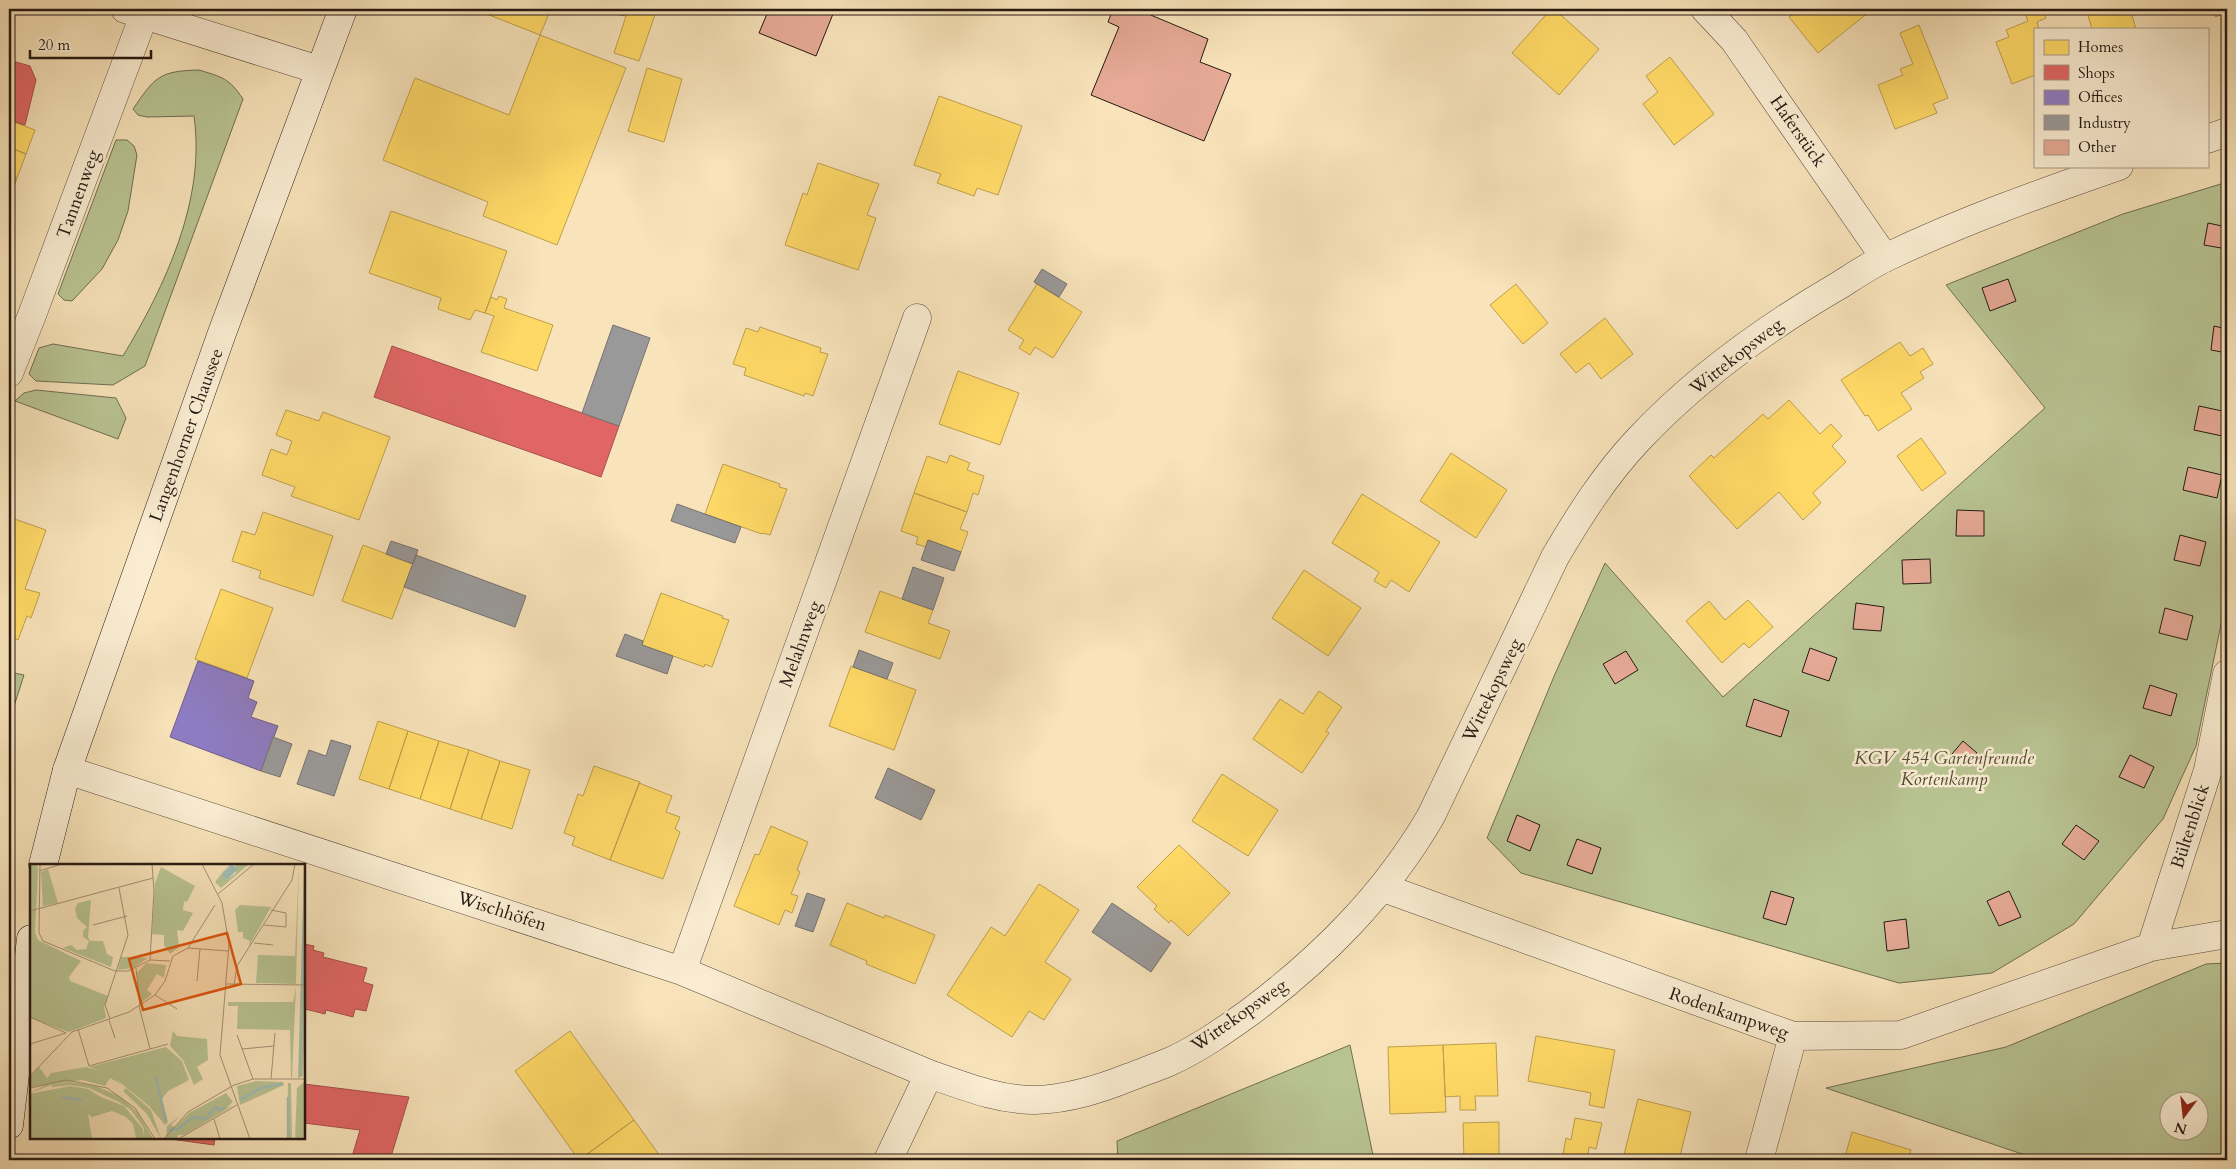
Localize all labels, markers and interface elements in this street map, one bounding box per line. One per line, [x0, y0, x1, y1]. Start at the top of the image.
scale bar [30, 28, 151, 60]
legend [2034, 28, 2208, 168]
text: 20 m [38, 35, 70, 55]
text: Homes [2078, 37, 2123, 57]
text: Shops [2078, 63, 2115, 83]
text: Offices [2078, 87, 2123, 107]
street label: Haferstück [1764, 90, 1832, 173]
text: Industry [2078, 113, 2131, 133]
text: Other [2078, 137, 2117, 157]
street label: Tannenweg [51, 146, 106, 242]
street label: Wittekopsweg [1684, 311, 1789, 401]
street label: Langenhorner Chaussee [143, 345, 230, 525]
street label: Melahnweg [773, 597, 828, 691]
street label: Wittekopsweg [1456, 634, 1529, 747]
park label: KGV 454 Gartenfreunde Kortenkamp [1854, 746, 2035, 792]
street label: Bültenblick [2165, 780, 2216, 872]
inset map [30, 864, 305, 1139]
street label: Wischhöfen [453, 885, 550, 938]
street label: Wittekopsweg [1185, 972, 1293, 1058]
street label: Rodenkampweg [1666, 981, 1793, 1046]
north arrow [2158, 1092, 2208, 1142]
text: N [2172, 1117, 2189, 1139]

